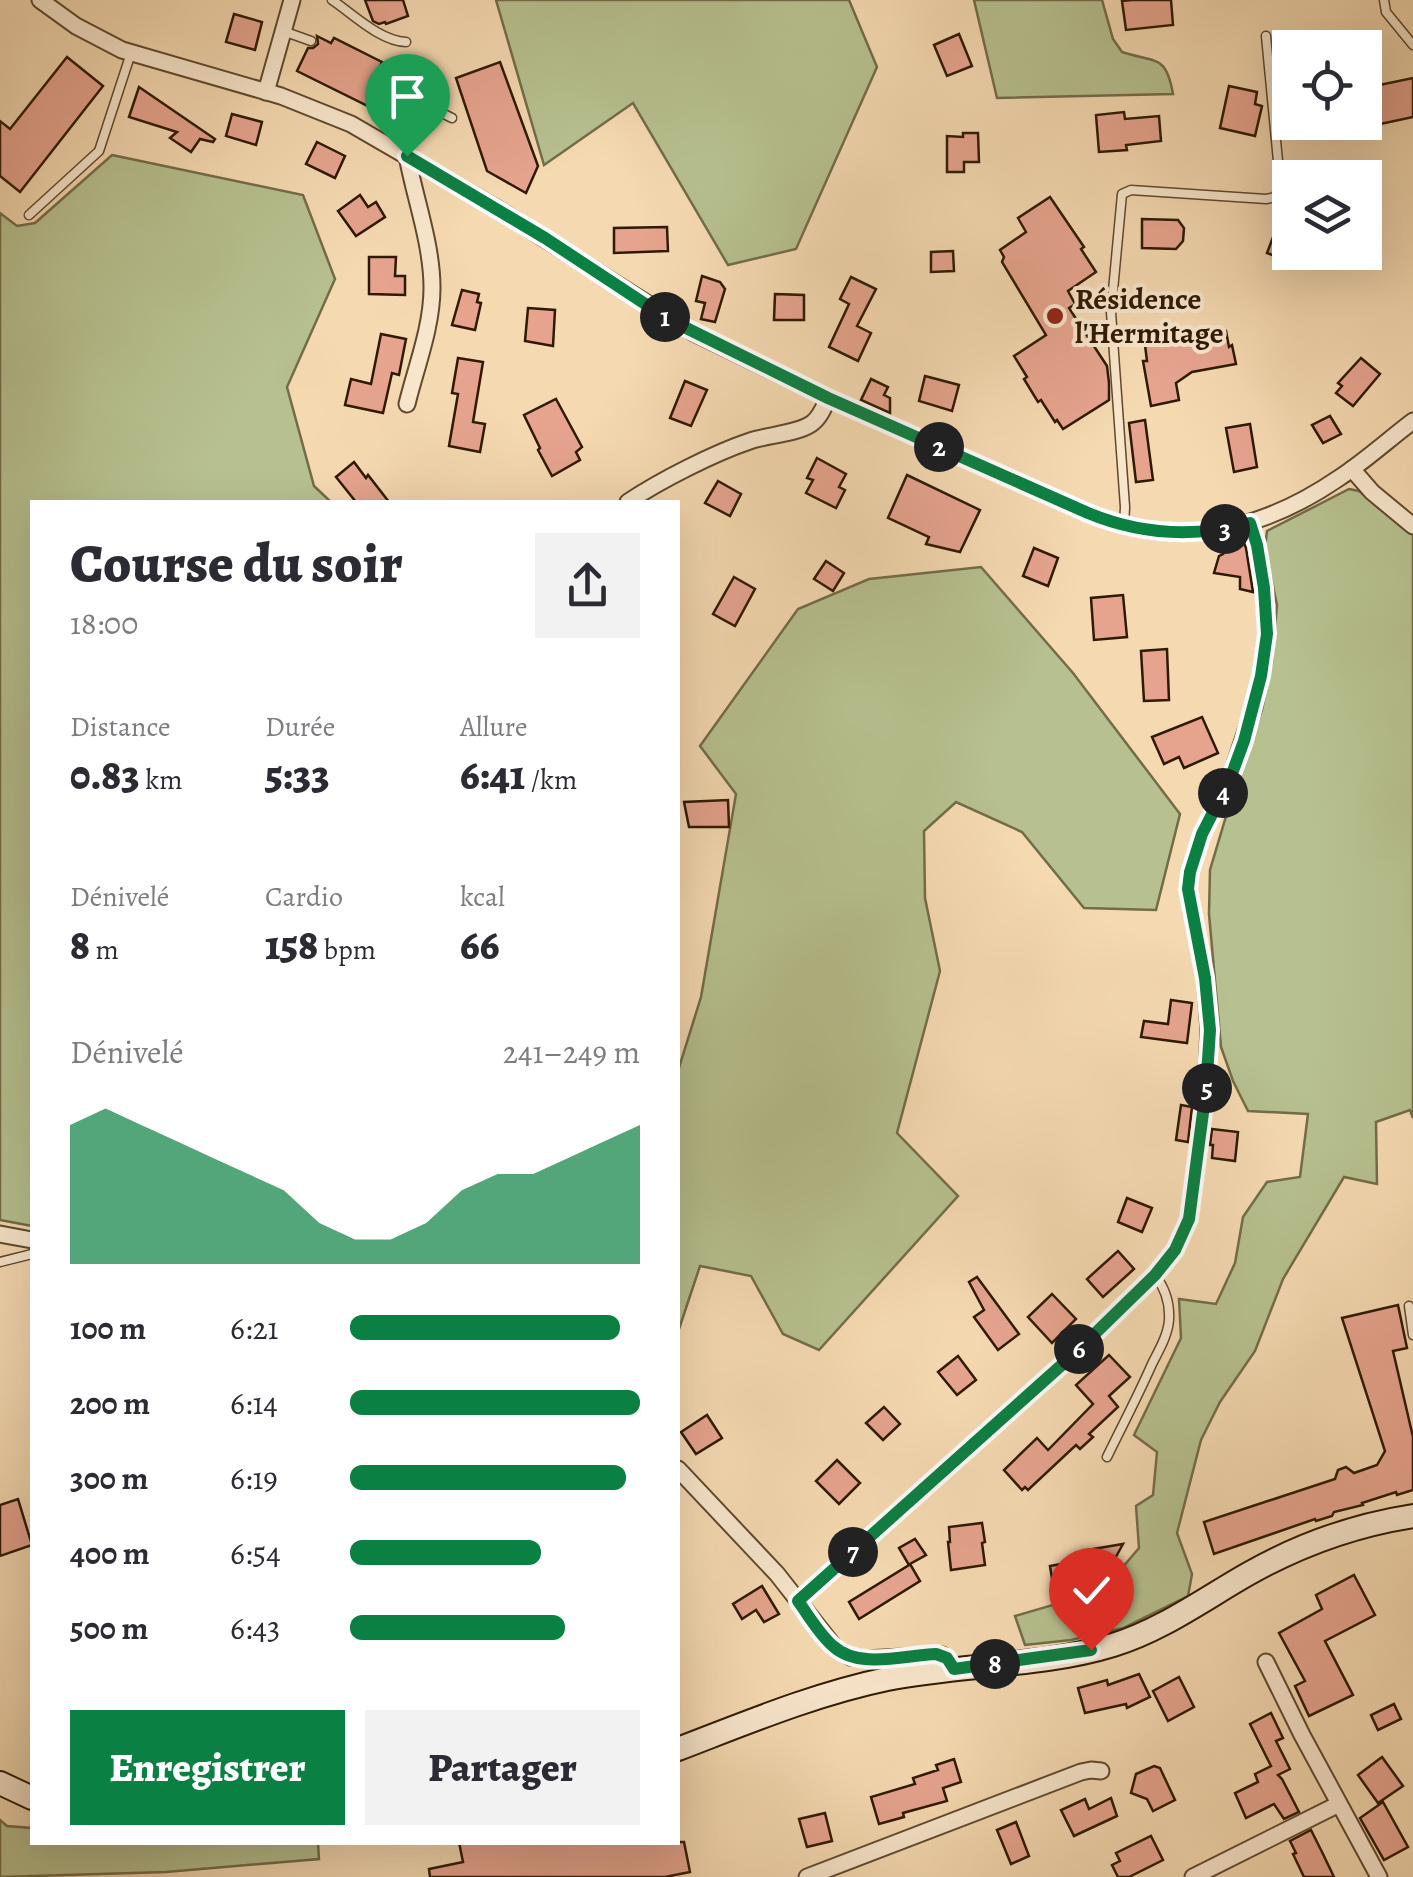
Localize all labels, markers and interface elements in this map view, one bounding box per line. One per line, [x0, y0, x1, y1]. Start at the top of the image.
map controls [1272, 30, 1382, 270]
button: locate [1272, 30, 1382, 140]
pin [365, 54, 450, 157]
icon: arrive [380, 69, 435, 124]
button: layers [1272, 160, 1382, 270]
place label: Résidence l'Hermitage [1075, 279, 1224, 353]
pin: 1 [640, 292, 690, 342]
text: 1 [660, 298, 670, 336]
marker: Résidence l'Hermitage [1044, 305, 1066, 327]
pin: 2 [914, 422, 964, 472]
text: 2 [932, 428, 946, 466]
pin: 3 [1200, 504, 1250, 554]
text: 3 [1219, 510, 1231, 548]
text: Course du soir [70, 526, 403, 601]
button: share [535, 533, 640, 638]
text: 18:00 [70, 601, 138, 645]
text: Distance [70, 708, 170, 746]
text: Durée [265, 708, 335, 746]
text: Allure [460, 708, 528, 746]
text: 0.83 [70, 746, 140, 803]
text: 5:33 [265, 746, 330, 803]
text: 6:41 [460, 746, 525, 803]
text: km [140, 761, 183, 799]
text: /km [525, 761, 577, 799]
pin: 4 [1198, 768, 1248, 818]
text: 4 [1216, 774, 1230, 812]
text: Dénivelé [70, 878, 169, 916]
text: Cardio [265, 878, 343, 916]
text: kcal [460, 878, 505, 916]
text: 8 [70, 916, 90, 973]
text: 158 [265, 916, 318, 973]
text: 66 [460, 916, 499, 973]
text: m [90, 931, 119, 969]
text: bpm [318, 931, 376, 969]
text: Dénivelé [70, 1030, 184, 1074]
text: 241–249 m [503, 1030, 640, 1074]
pin: 5 [1182, 1063, 1232, 1113]
text: 5 [1201, 1069, 1213, 1107]
text: 100 m [70, 1306, 146, 1350]
text: 6:21 [230, 1306, 279, 1350]
pin: 6 [1054, 1324, 1104, 1374]
text: 6 [1072, 1330, 1086, 1368]
text: 200 m [70, 1381, 150, 1425]
text: 6:14 [230, 1381, 278, 1425]
text: 300 m [70, 1456, 148, 1500]
text: 6:19 [230, 1456, 278, 1500]
pin: 7 [828, 1527, 878, 1577]
text: 400 m [70, 1531, 150, 1575]
text: 6:54 [230, 1531, 281, 1575]
text: 7 [847, 1533, 859, 1571]
pin [1049, 1548, 1134, 1651]
icon: check [1064, 1563, 1119, 1618]
text: 500 m [70, 1606, 148, 1650]
text: 6:43 [230, 1606, 280, 1650]
pin: 8 [970, 1639, 1020, 1689]
text: 8 [988, 1645, 1002, 1683]
button: Enregistrer [70, 1710, 345, 1825]
button: Partager [365, 1710, 640, 1825]

